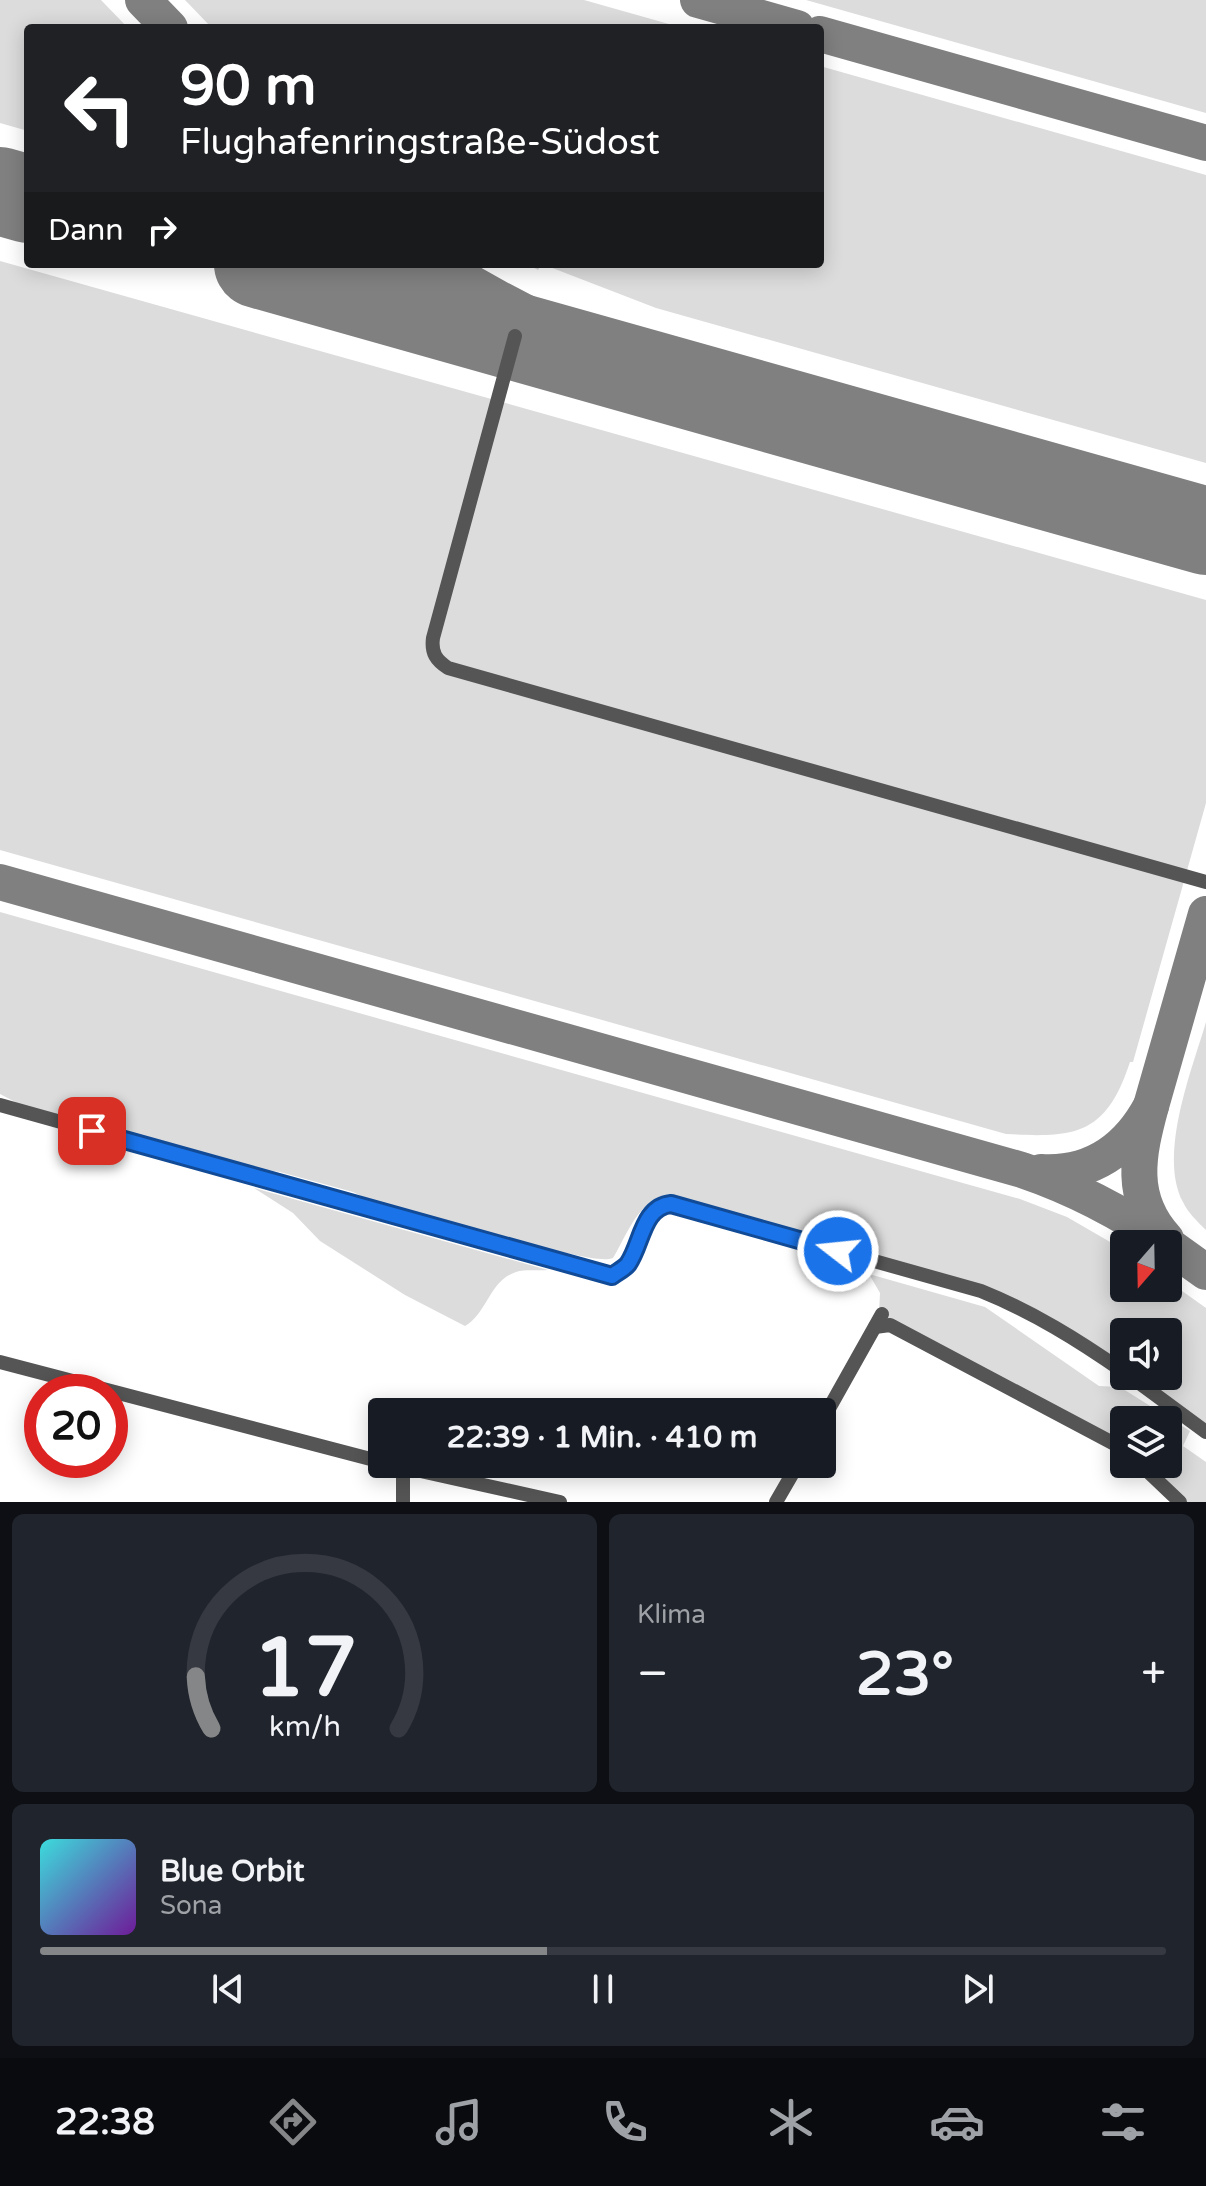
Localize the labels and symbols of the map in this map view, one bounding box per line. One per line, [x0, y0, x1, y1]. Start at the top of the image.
pin [58, 1097, 126, 1165]
position arrow [796, 1209, 880, 1293]
north arrow [1110, 1230, 1182, 1302]
speed limit sign: 20 [24, 1374, 128, 1478]

